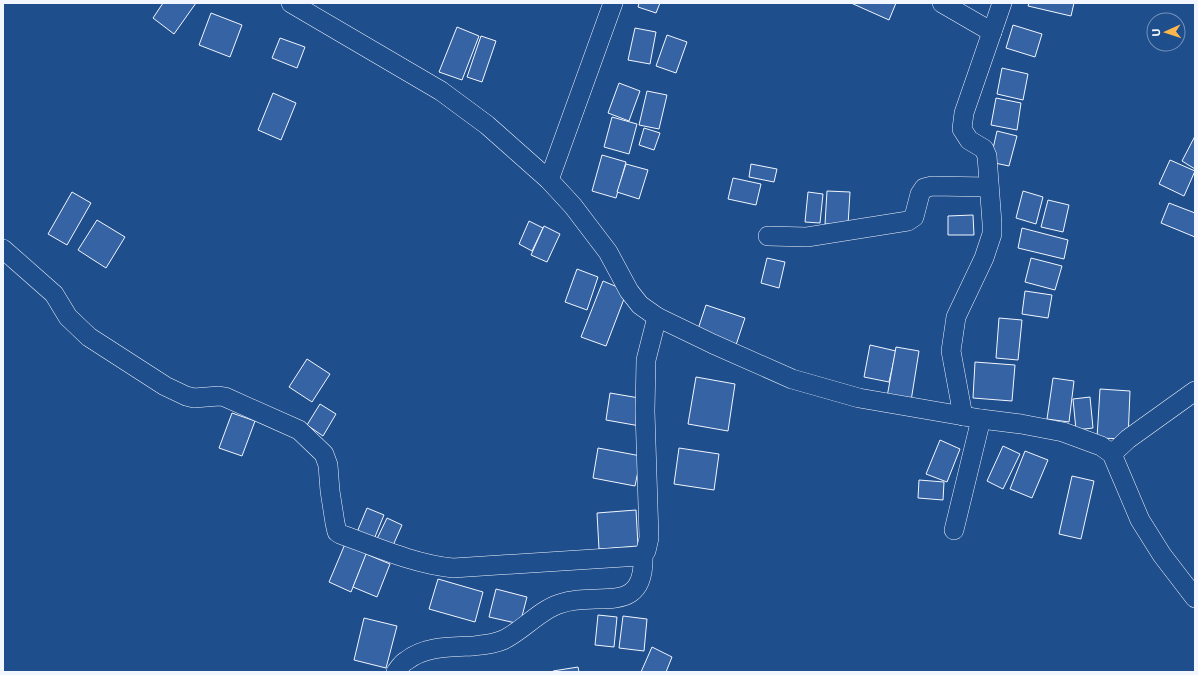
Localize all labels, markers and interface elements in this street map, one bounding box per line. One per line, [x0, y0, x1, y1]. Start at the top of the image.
north arrow [1146, 12, 1186, 52]
text: U [1148, 28, 1163, 37]

